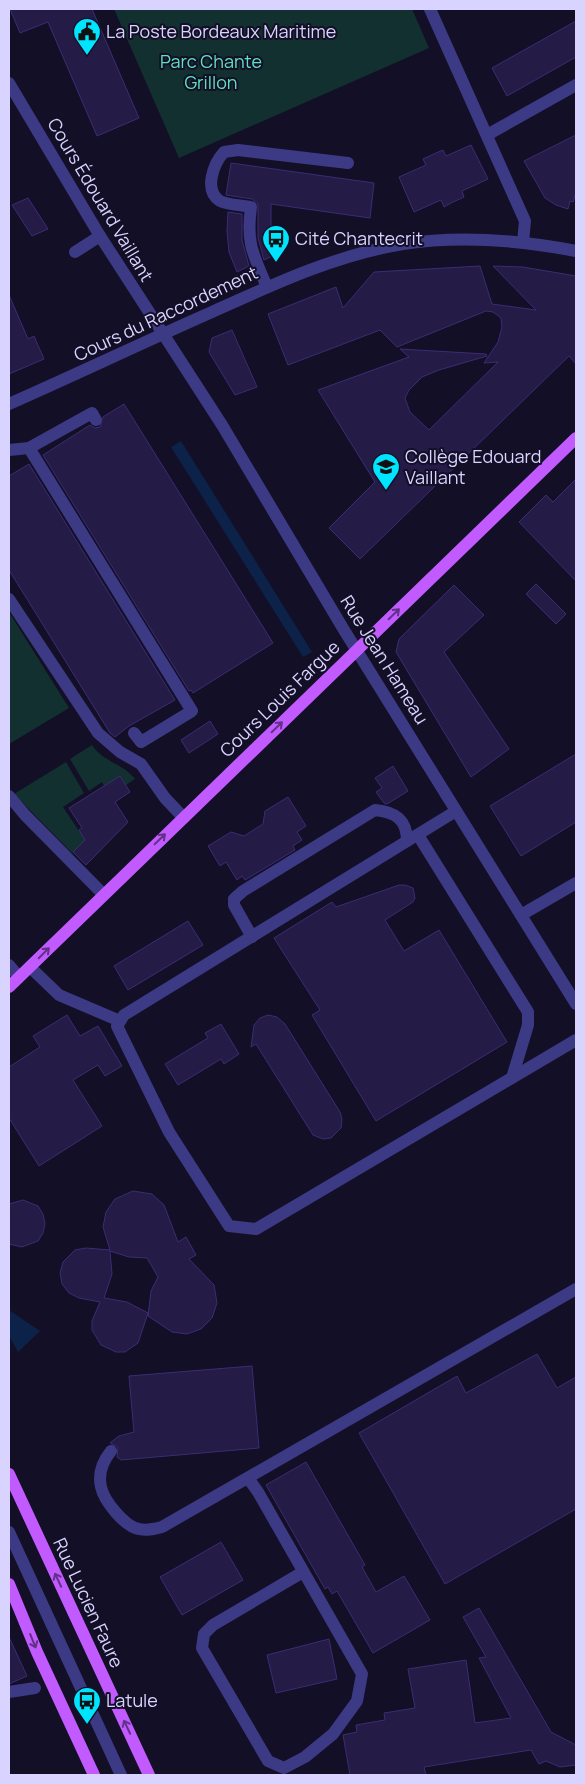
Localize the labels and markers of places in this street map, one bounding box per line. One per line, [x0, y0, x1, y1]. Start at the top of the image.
public building icon: La Poste Bordeaux Maritime [72, 17, 102, 56]
place label: La Poste Bordeaux Maritime [106, 19, 336, 43]
bus stop icon: Cité Chantecrit [261, 224, 291, 263]
place label: Cité Chantecrit [295, 226, 423, 250]
place label: Collège Edouard Vaillant [405, 444, 541, 489]
school or university icon: Collège Edouard Vaillant [371, 452, 401, 491]
bus stop icon: Latule [72, 1686, 102, 1725]
place label: Latule [106, 1688, 158, 1712]

